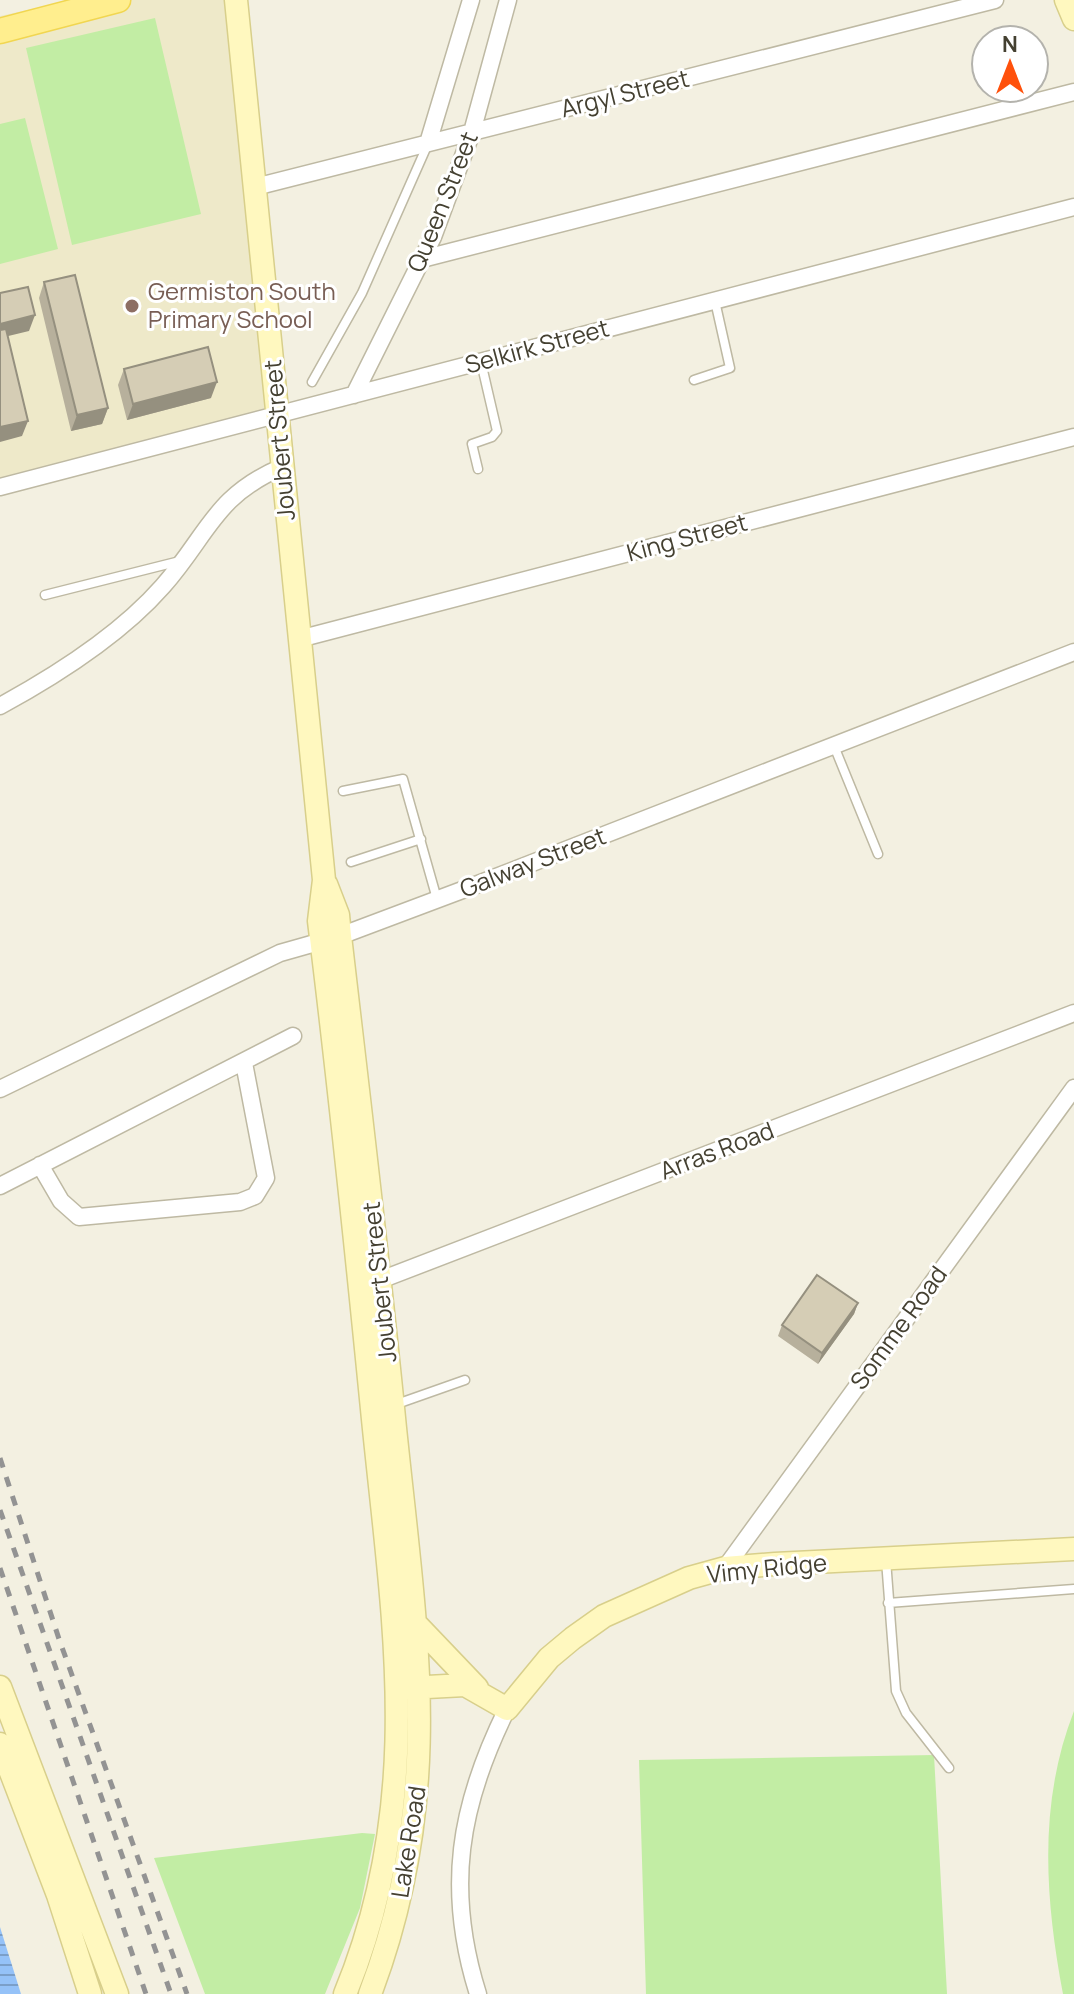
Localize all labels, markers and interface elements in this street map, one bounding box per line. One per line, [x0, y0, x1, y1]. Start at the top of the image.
north arrow [970, 24, 1050, 104]
text: N [1002, 29, 1018, 59]
street label: Argyl Street [557, 61, 692, 124]
street label: Queen Street [398, 126, 485, 277]
place label: Germiston South Primary School [148, 274, 336, 335]
marker: Germiston South Primary School [123, 297, 141, 315]
street label: Selkirk Street [461, 310, 612, 381]
street label: Joubert Street [255, 358, 302, 522]
street label: King Street [623, 505, 751, 568]
street label: Galway Street [455, 819, 610, 905]
street label: Arras Road [655, 1113, 778, 1186]
street label: Joubert Street [354, 1200, 403, 1364]
street label: Somme Road [842, 1259, 954, 1396]
street label: Vimy Ridge [705, 1545, 828, 1590]
street label: Lake Road [382, 1783, 433, 1900]

